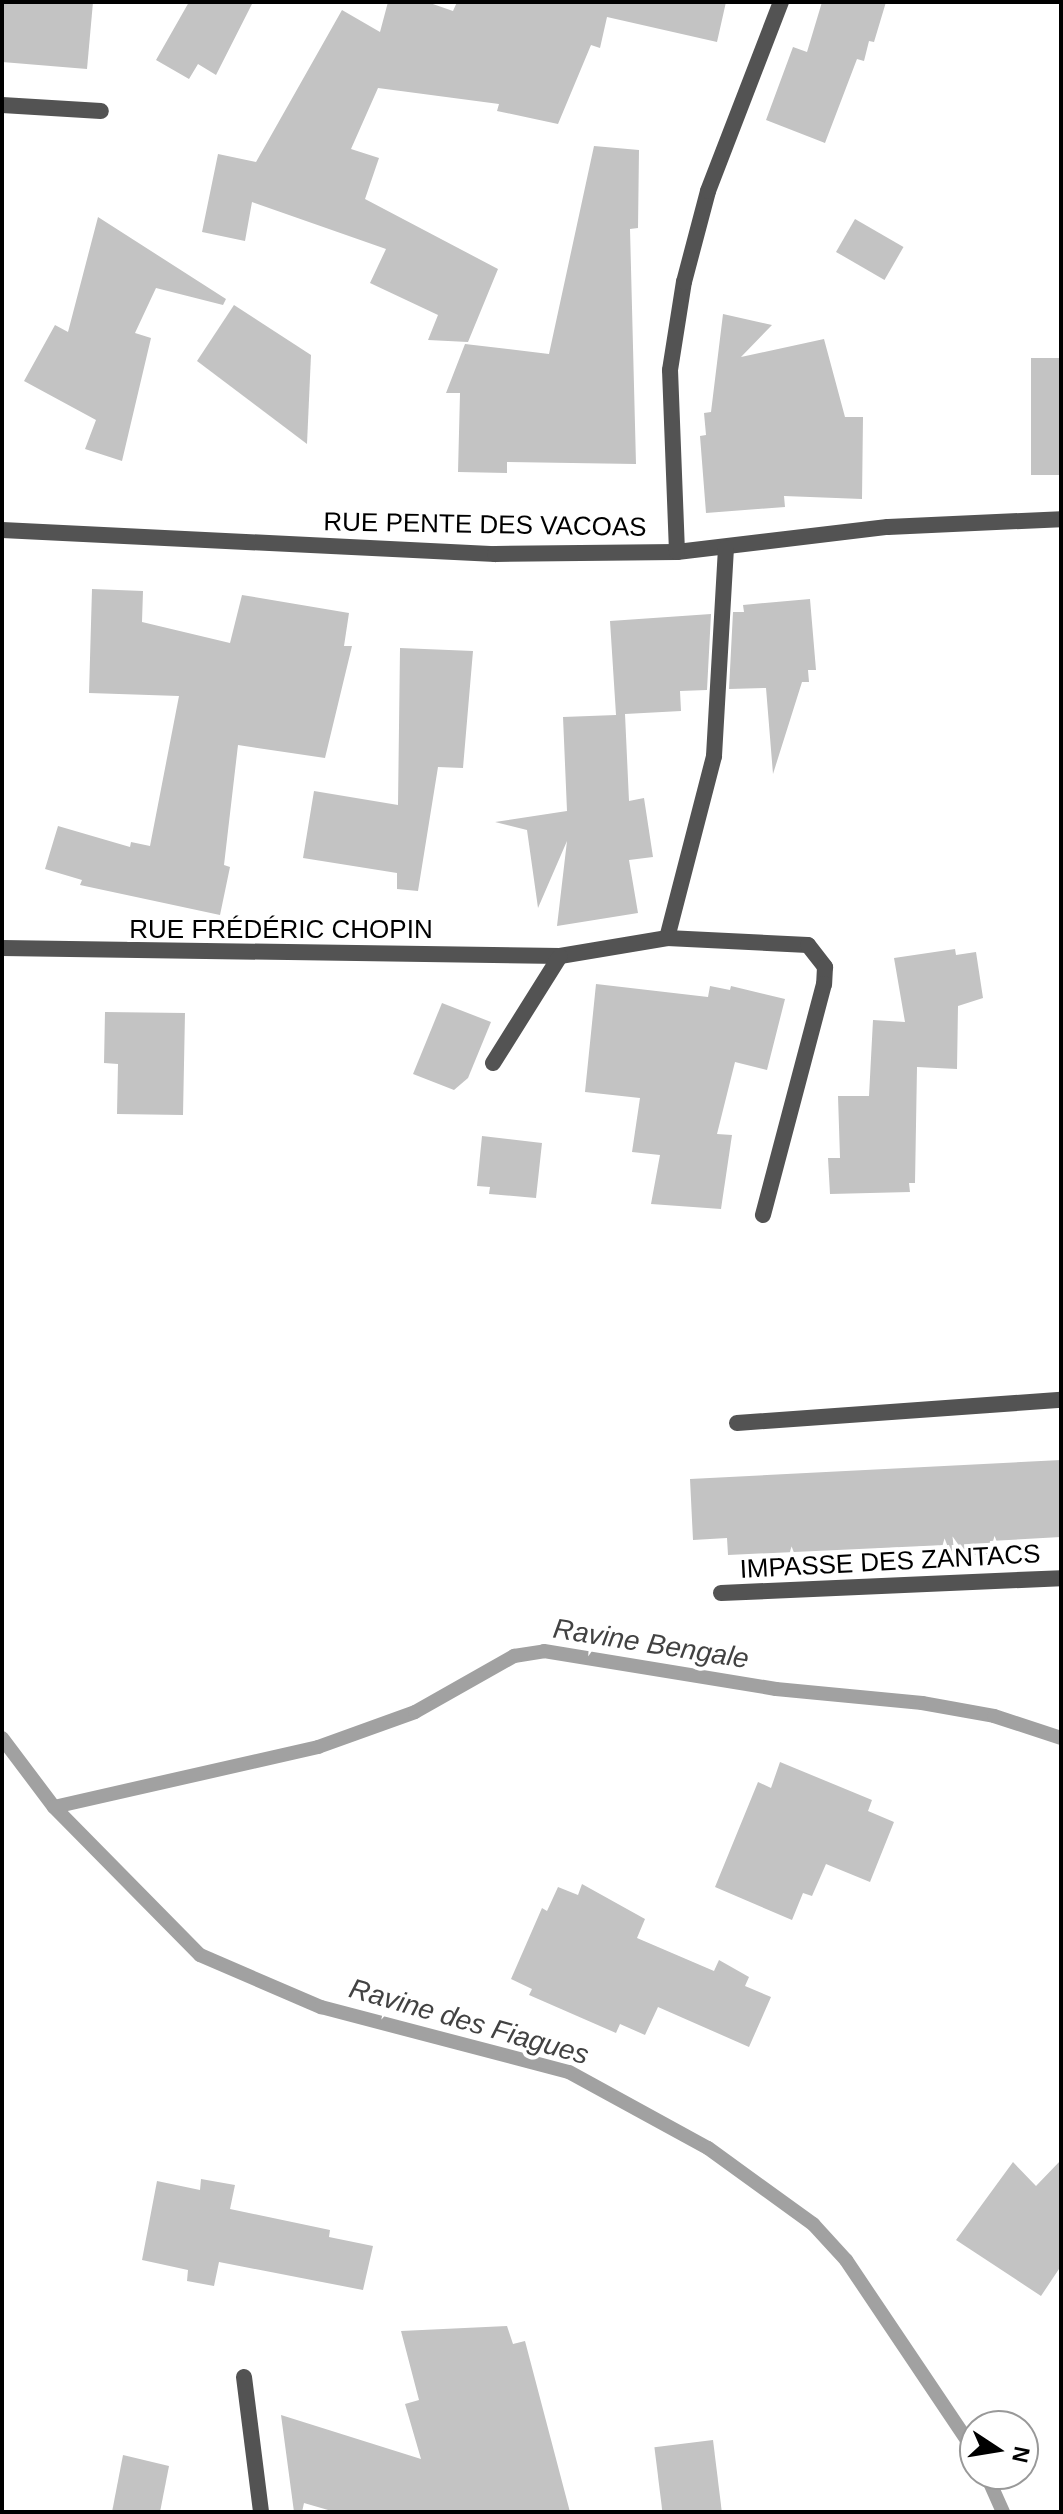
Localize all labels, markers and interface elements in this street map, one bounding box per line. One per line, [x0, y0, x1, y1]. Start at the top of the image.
street label: RUE PENTE DES VACOAS [323, 507, 647, 543]
street label: RUE FRÉDÉRIC CHOPIN [129, 914, 433, 946]
street label: IMPASSE DES ZANTACS [739, 1539, 1041, 1585]
water label: Ravine Bengale [551, 1612, 751, 1676]
water label: Ravine des Fiagues [345, 1972, 593, 2072]
north arrow [959, 2410, 1039, 2490]
text: N [1007, 2444, 1035, 2465]

